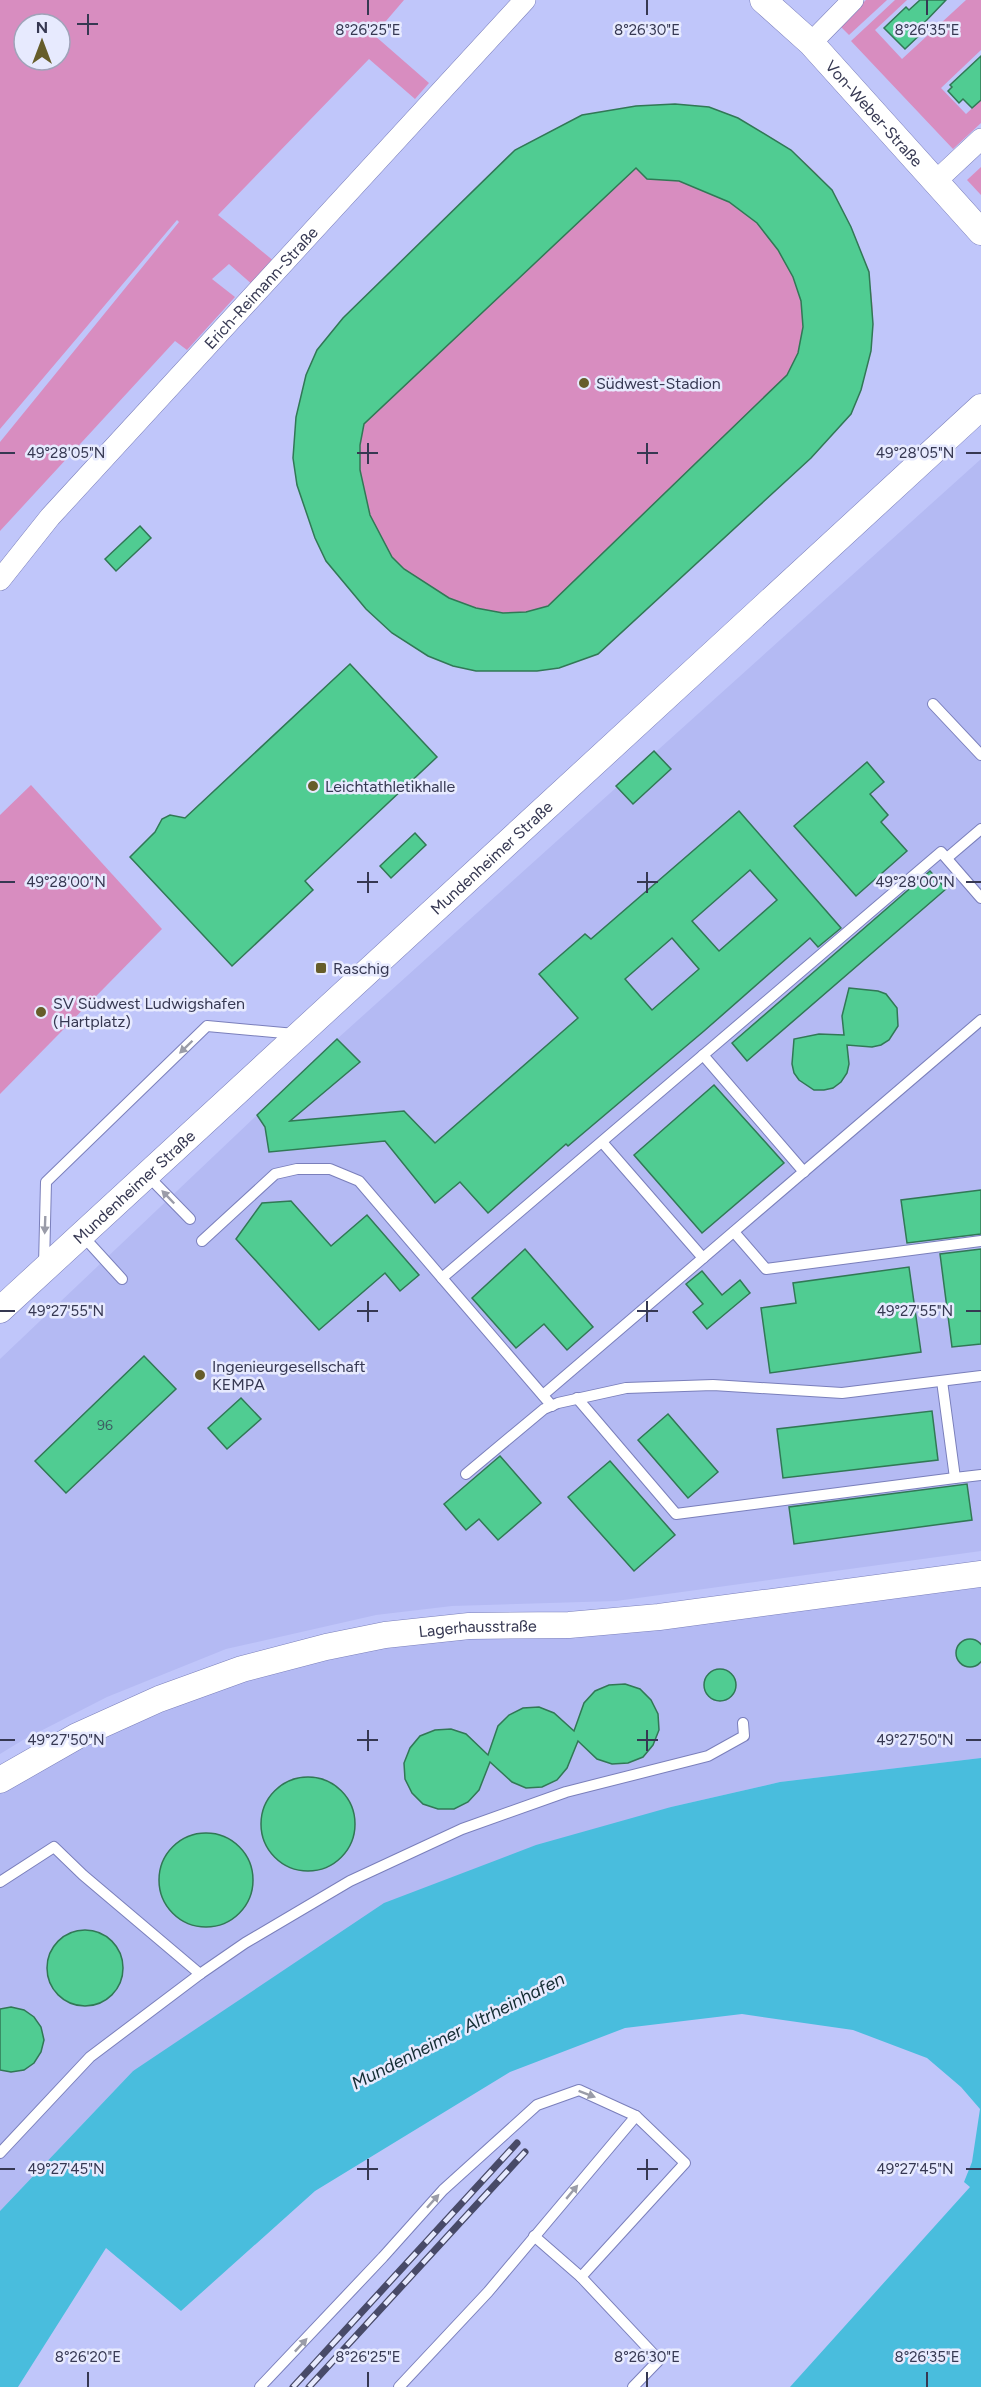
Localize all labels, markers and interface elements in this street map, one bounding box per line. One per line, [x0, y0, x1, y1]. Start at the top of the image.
north arrow [12, 12, 72, 72]
text: N [36, 18, 48, 37]
text: 8°26'25"E [335, 21, 401, 39]
text: 8°26'30"E [614, 21, 680, 39]
text: 8°26'35"E [894, 21, 960, 39]
street label: Von-Weber-Straße [822, 56, 927, 171]
street label: Erich-Reimann-Straße [200, 222, 322, 353]
place label: Südwest-Stadion [596, 374, 721, 393]
marker: Südwest-Stadion [577, 376, 591, 390]
text: 49°28'05"N [27, 444, 105, 462]
text: 49°28'05"N [876, 444, 954, 462]
place label: Leichtathletikhalle [325, 777, 455, 796]
marker: Leichtathletikhalle [306, 779, 320, 793]
street label: Mundenheimer Straße [427, 797, 557, 918]
text: 49°28'00"N [26, 873, 106, 891]
text: 49°28'00"N [875, 873, 955, 891]
place label: Raschig [333, 959, 389, 978]
marker: Raschig [314, 961, 328, 975]
place label: SV Südwest Ludwigshafen (Hartplatz) [53, 994, 245, 1031]
marker: SV Südwest Ludwigshafen (Hartplatz) [34, 1005, 48, 1019]
one-way arrow [178, 1040, 193, 1054]
street label: Mundenheimer Straße [69, 1126, 199, 1248]
one-way arrow [161, 1189, 175, 1204]
one-way arrow [40, 1216, 49, 1235]
text: 49°27'55"N [28, 1302, 104, 1320]
text: 49°27'55"N [877, 1302, 953, 1320]
place label: Ingenieurgesellschaft KEMPA [212, 1357, 366, 1394]
marker: Ingenieurgesellschaft KEMPA [193, 1368, 207, 1382]
house number: 96 [97, 1417, 113, 1434]
street label: Lagerhausstraße [418, 1616, 537, 1641]
text: 49°27'50"N [27, 1731, 105, 1749]
text: 49°27'50"N [876, 1731, 954, 1749]
water label: Mundenheimer Altrheinhafen [348, 1968, 568, 2094]
one-way arrow [578, 2089, 596, 2099]
text: 49°27'45"N [27, 2160, 105, 2178]
text: 49°27'45"N [876, 2160, 954, 2178]
one-way arrow [565, 2185, 578, 2200]
one-way arrow [426, 2194, 439, 2209]
one-way arrow [293, 2338, 307, 2352]
text: 8°26'20"E [55, 2348, 121, 2366]
text: 8°26'25"E [335, 2348, 401, 2366]
text: 8°26'30"E [614, 2348, 680, 2366]
text: 8°26'35"E [894, 2348, 960, 2366]

